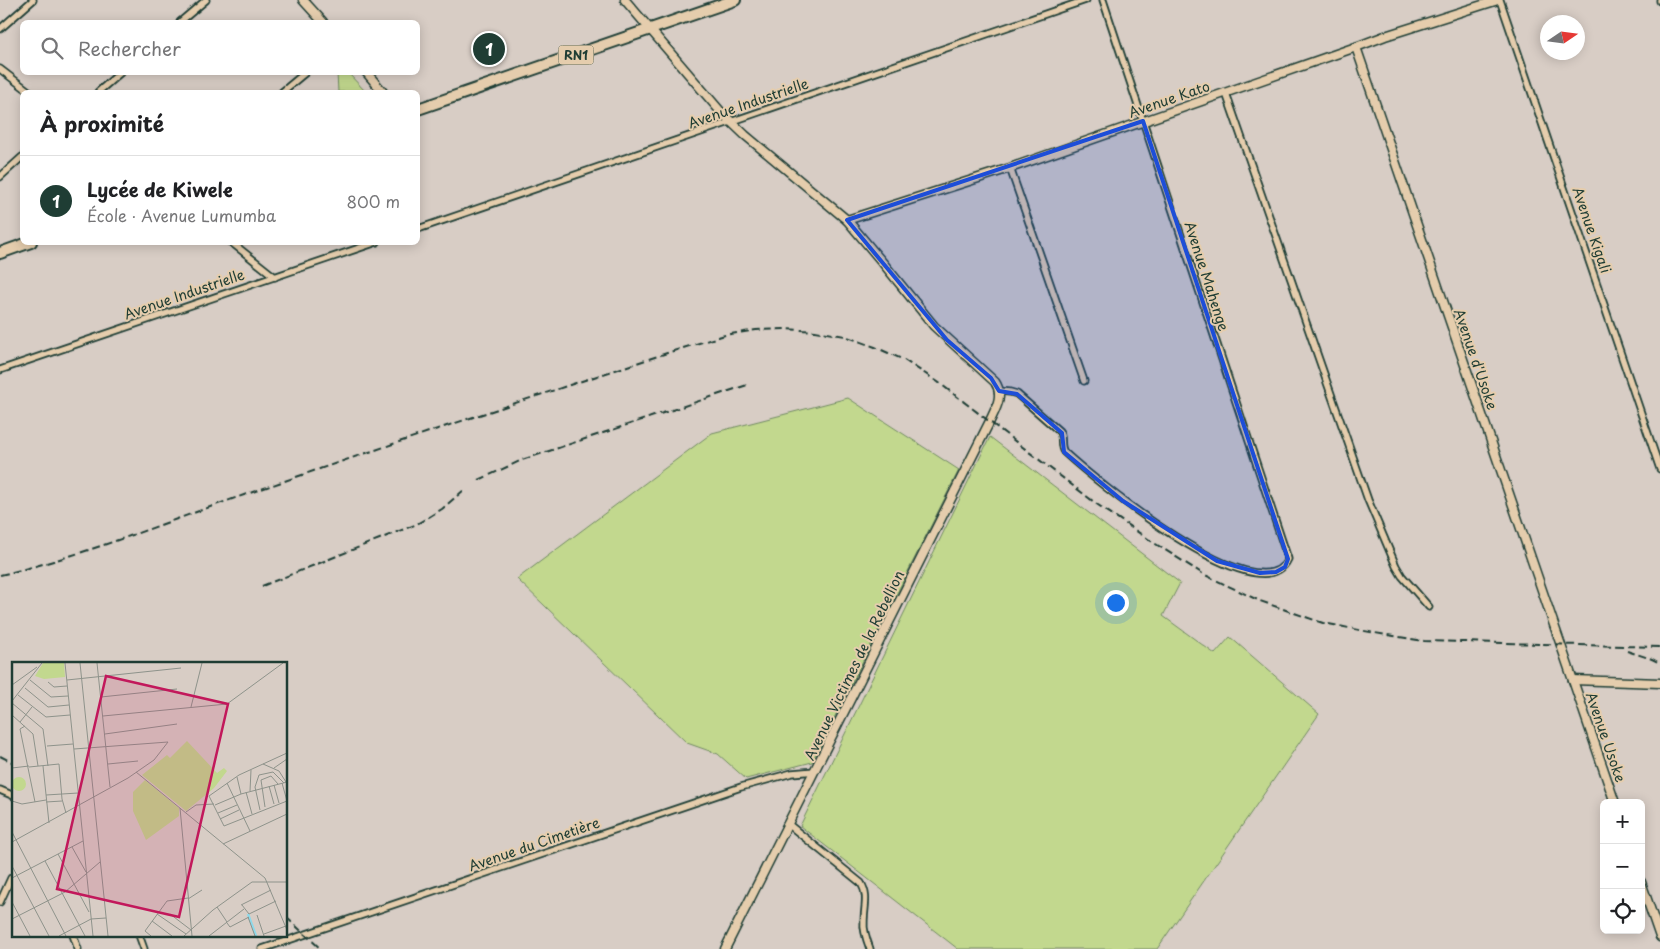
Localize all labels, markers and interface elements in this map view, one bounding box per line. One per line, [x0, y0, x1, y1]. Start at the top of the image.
north arrow [1540, 15, 1585, 60]
search box [20, 20, 420, 75]
pin: 1 [473, 30, 505, 68]
icon: search [38, 34, 66, 62]
text: Rechercher [78, 34, 181, 62]
road number: RN1 [558, 46, 594, 64]
street label: Avenue Industrielle [685, 72, 811, 133]
street label: Avenue Kato [1126, 75, 1213, 123]
text: À proximité [40, 107, 164, 139]
text: Lycée de Kiwele [87, 175, 233, 203]
street label: Avenue Kigali [1567, 184, 1617, 276]
text: 1 [52, 189, 60, 213]
text: 800 m [347, 189, 400, 213]
text: École · Avenue Lumumba [87, 203, 276, 227]
street label: Avenue Mahenge [1179, 219, 1235, 334]
street label: Avenue Industrielle [121, 263, 247, 324]
street label: Avenue d'Usoke [1449, 306, 1503, 412]
street label: Avenue Victimes de la Rebellion [799, 566, 909, 764]
your location [1103, 590, 1129, 616]
inset map [12, 662, 288, 936]
street label: Avenue Usoke [1581, 689, 1631, 785]
map controls [1600, 799, 1645, 934]
button: + [1600, 799, 1645, 844]
street label: Avenue du Cimetière [466, 812, 603, 876]
button: − [1600, 844, 1645, 889]
button: locate [1600, 889, 1645, 934]

